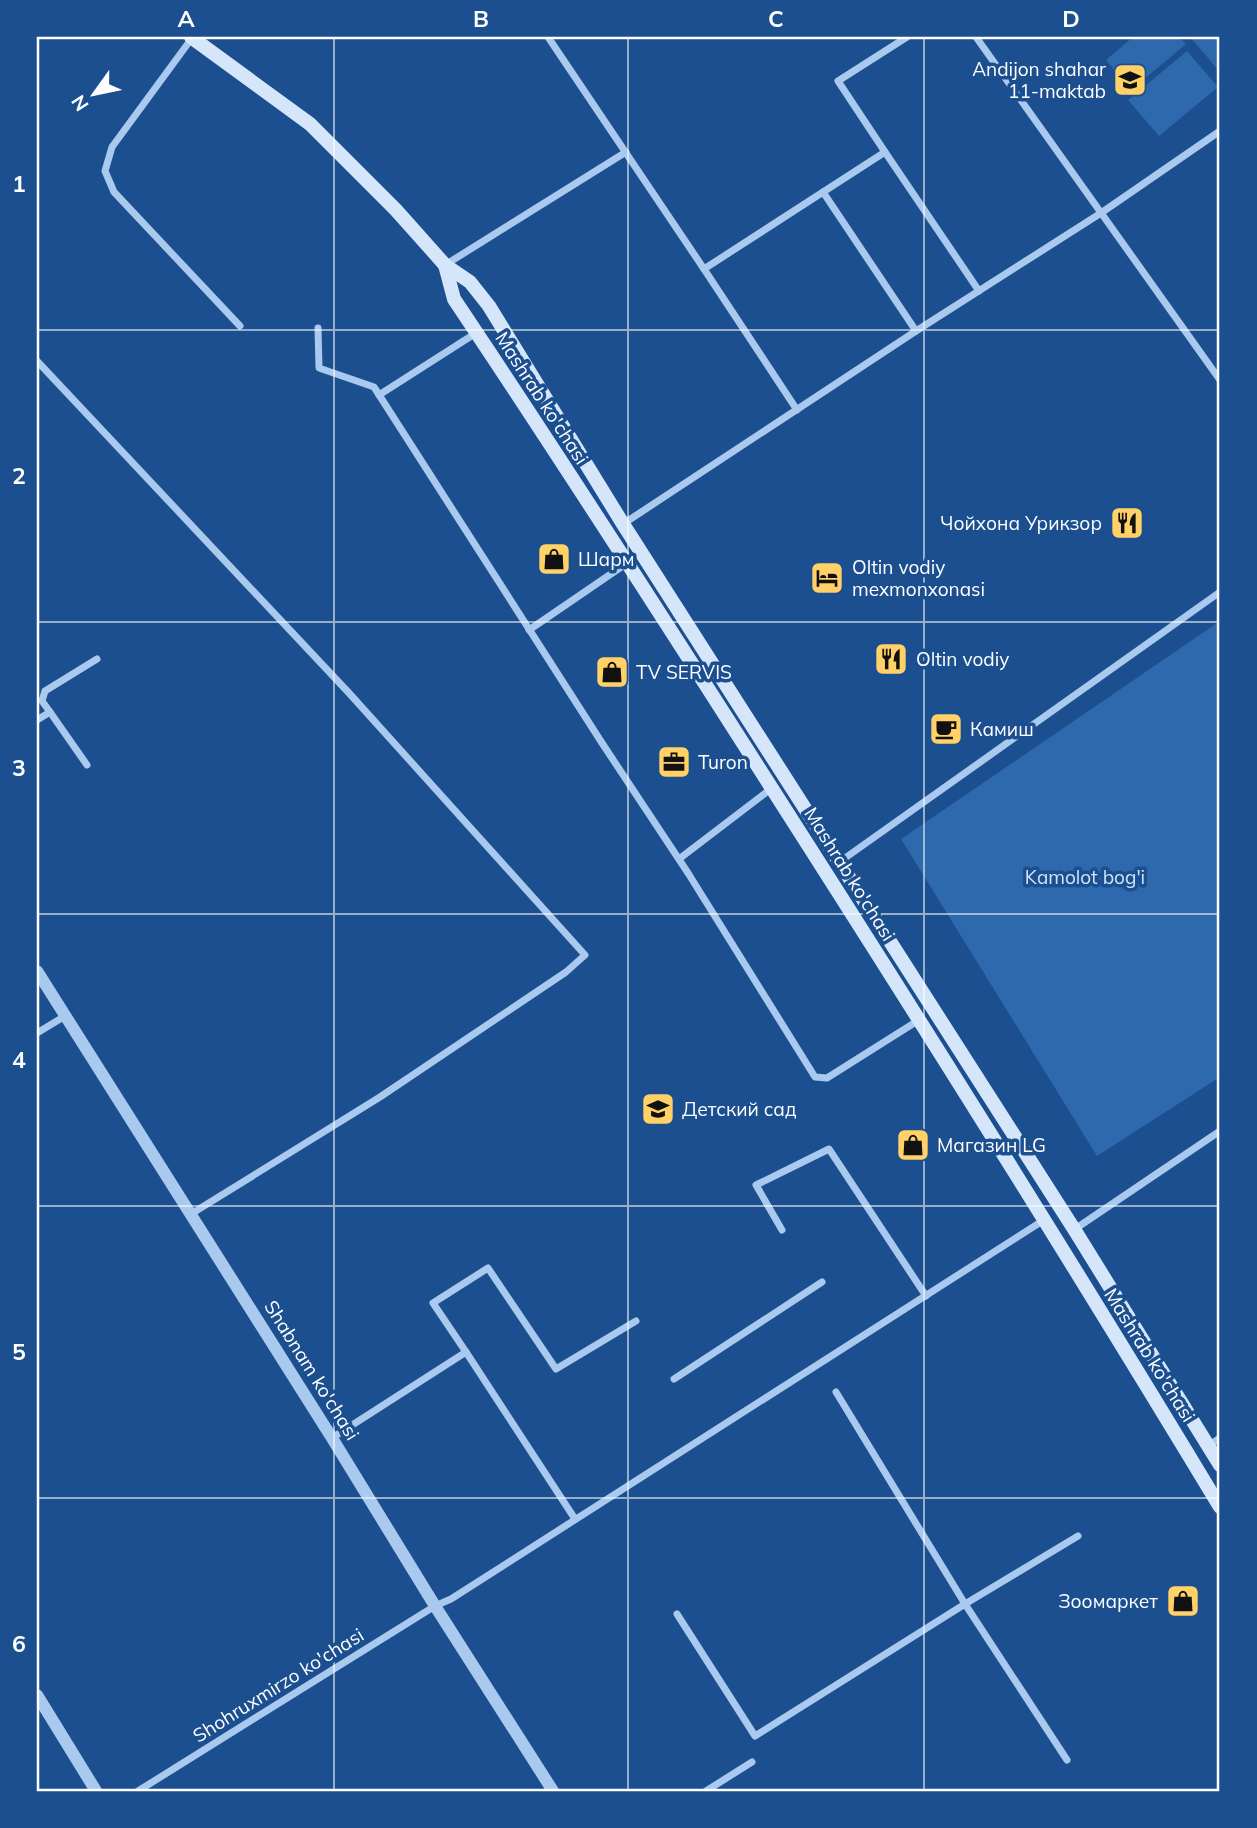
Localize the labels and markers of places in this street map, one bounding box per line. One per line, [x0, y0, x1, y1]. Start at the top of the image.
place label: Andijon shahar 11-maktab [972, 57, 1106, 103]
school or university icon: Andijon shahar 11-maktab [1111, 61, 1149, 99]
restaurant icon: Чойхона Урикзор [1108, 504, 1146, 542]
place label: Чойхона Урикзор [940, 511, 1102, 535]
shop icon: Шарм [535, 540, 573, 578]
place label: Шарм [578, 547, 635, 571]
place label: Oltin vodiy mexmonxonasi [852, 555, 985, 601]
hotel icon: Oltin vodiy mexmonxonasi [808, 559, 846, 597]
restaurant icon: Oltin vodiy [872, 640, 910, 678]
place label: Oltin vodiy [916, 647, 1009, 671]
shop icon: TV SERVIS [593, 653, 631, 691]
place label: TV SERVIS [636, 660, 732, 684]
cafe icon: Камиш [927, 710, 965, 748]
place label: Камиш [970, 717, 1034, 741]
office icon: Turon [655, 743, 693, 781]
place label: Turon [698, 750, 748, 774]
school or university icon: Детский сад [639, 1090, 677, 1128]
place label: Детский сад [682, 1097, 797, 1121]
shop icon: Магазин LG [894, 1126, 932, 1164]
place label: Магазин LG [937, 1133, 1046, 1157]
shop icon: Зоомаркет [1164, 1582, 1202, 1620]
place label: Зоомаркет [1058, 1589, 1158, 1613]

